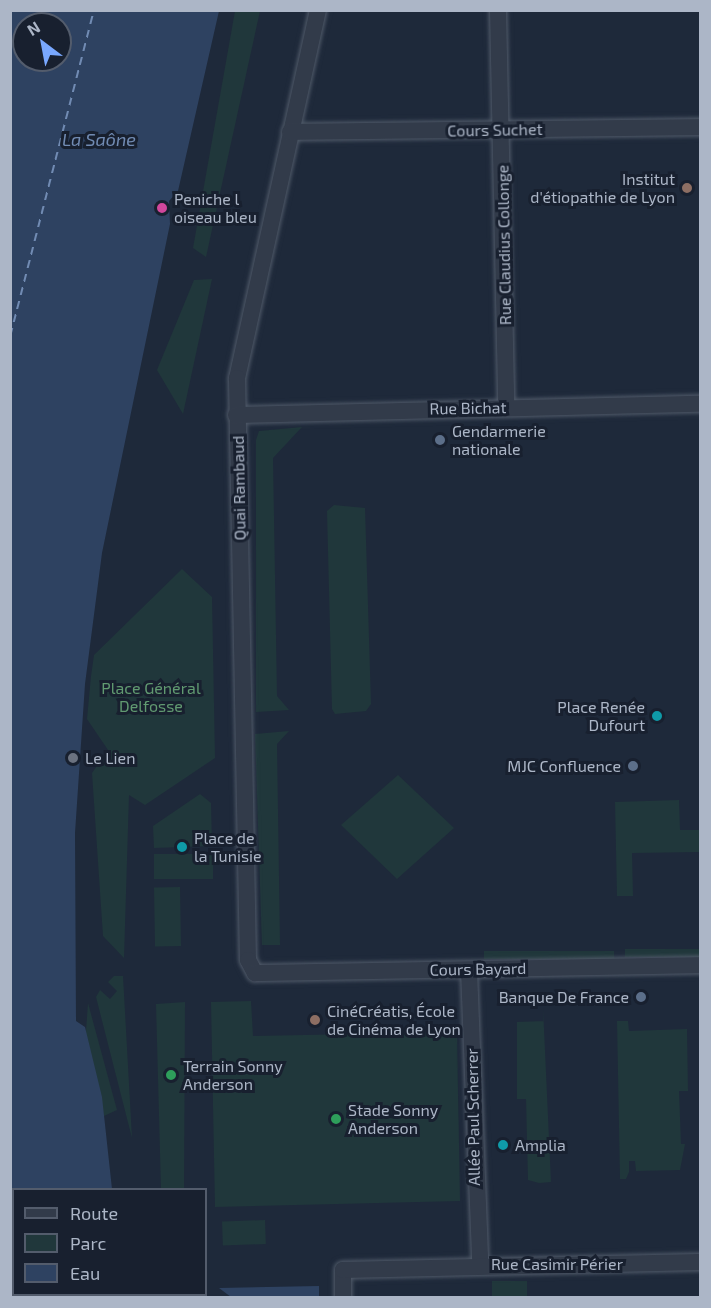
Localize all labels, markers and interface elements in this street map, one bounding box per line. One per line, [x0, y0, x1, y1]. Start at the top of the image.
north arrow [12, 12, 72, 72]
text: N [23, 17, 43, 39]
street label: Cours Suchet [447, 120, 543, 140]
water label: La Saône [62, 128, 136, 150]
street label: Rue Claudius Collonge [493, 165, 515, 325]
place label: Institut d'étiopathie de Lyon [530, 169, 675, 207]
marker: Institut d'étiopathie de Lyon [680, 181, 694, 195]
place label: Peniche l oiseau bleu [174, 189, 257, 227]
marker: Peniche l oiseau bleu [155, 201, 169, 215]
street label: Rue Bichat [429, 398, 507, 418]
place label: Gendarmerie nationale [452, 421, 546, 459]
marker: Gendarmerie nationale [433, 433, 447, 447]
street label: Quai Rambaud [228, 435, 250, 541]
park label: Place Général Delfosse [101, 678, 201, 716]
place label: Place Renée Dufourt [557, 697, 645, 735]
marker: Place Renée Dufourt [650, 709, 664, 723]
place label: Le Lien [85, 748, 135, 768]
marker: Le Lien [66, 751, 80, 765]
place label: MJC Confluence [507, 756, 621, 776]
marker: MJC Confluence [626, 759, 640, 773]
place label: Place de la Tunisie [194, 828, 262, 866]
marker: Place de la Tunisie [175, 840, 189, 854]
street label: Cours Bayard [429, 959, 527, 979]
place label: Banque De France [499, 987, 629, 1007]
marker: Banque De France [634, 990, 648, 1004]
place label: CinéCréatis, École de Cinéma de Lyon [327, 1001, 461, 1039]
marker: CinéCréatis, École de Cinéma de Lyon [308, 1013, 322, 1027]
street label: Allée Paul Scherrer [462, 1048, 484, 1186]
place label: Terrain Sonny Anderson [183, 1056, 283, 1094]
marker: Terrain Sonny Anderson [164, 1068, 178, 1082]
place label: Stade Sonny Anderson [348, 1100, 438, 1138]
marker: Stade Sonny Anderson [329, 1112, 343, 1126]
place label: Amplia [515, 1135, 566, 1155]
marker: Amplia [496, 1138, 510, 1152]
legend [12, 1188, 207, 1296]
text: Route [70, 1202, 118, 1224]
text: Parc [70, 1232, 106, 1254]
street label: Rue Casimir Périer [491, 1254, 623, 1274]
text: Eau [70, 1262, 100, 1284]

